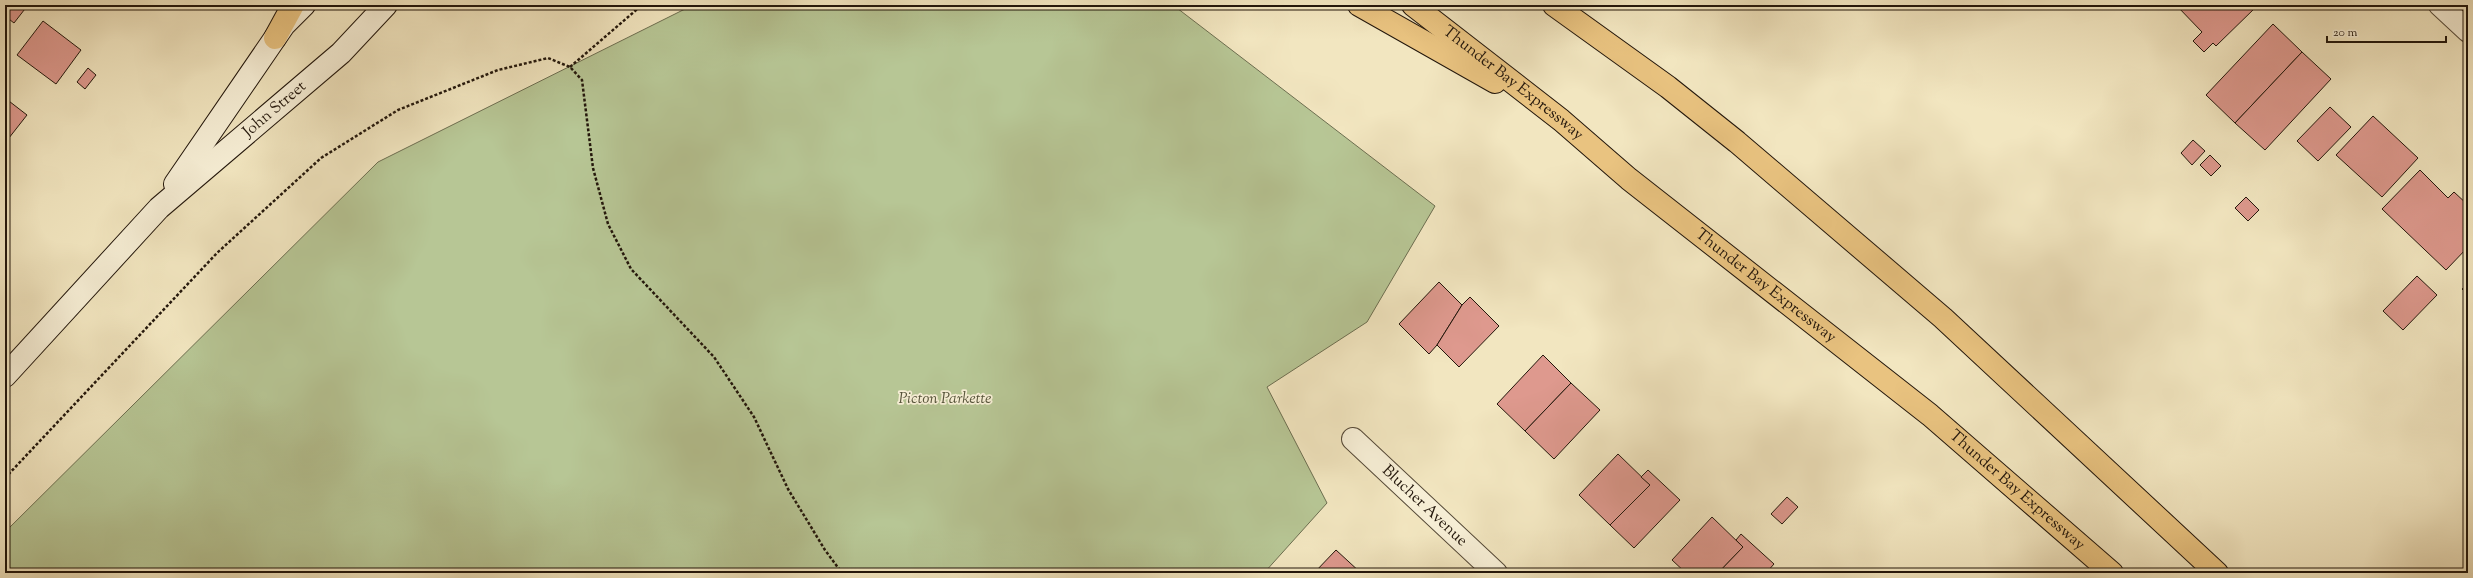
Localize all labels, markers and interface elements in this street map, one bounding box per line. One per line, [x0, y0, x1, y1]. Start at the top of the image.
scale bar [2327, 18, 2446, 44]
street label: Thunder Bay Expressway [1438, 21, 1589, 146]
text: 20 m [2333, 24, 2358, 42]
street label: John Street [237, 75, 312, 144]
street label: Thunder Bay Expressway [1690, 223, 1841, 349]
park label: Picton Parkette [898, 388, 992, 411]
street label: Thunder Bay Expressway [1944, 425, 2090, 556]
street label: Blucher Avenue [1376, 460, 1473, 552]

